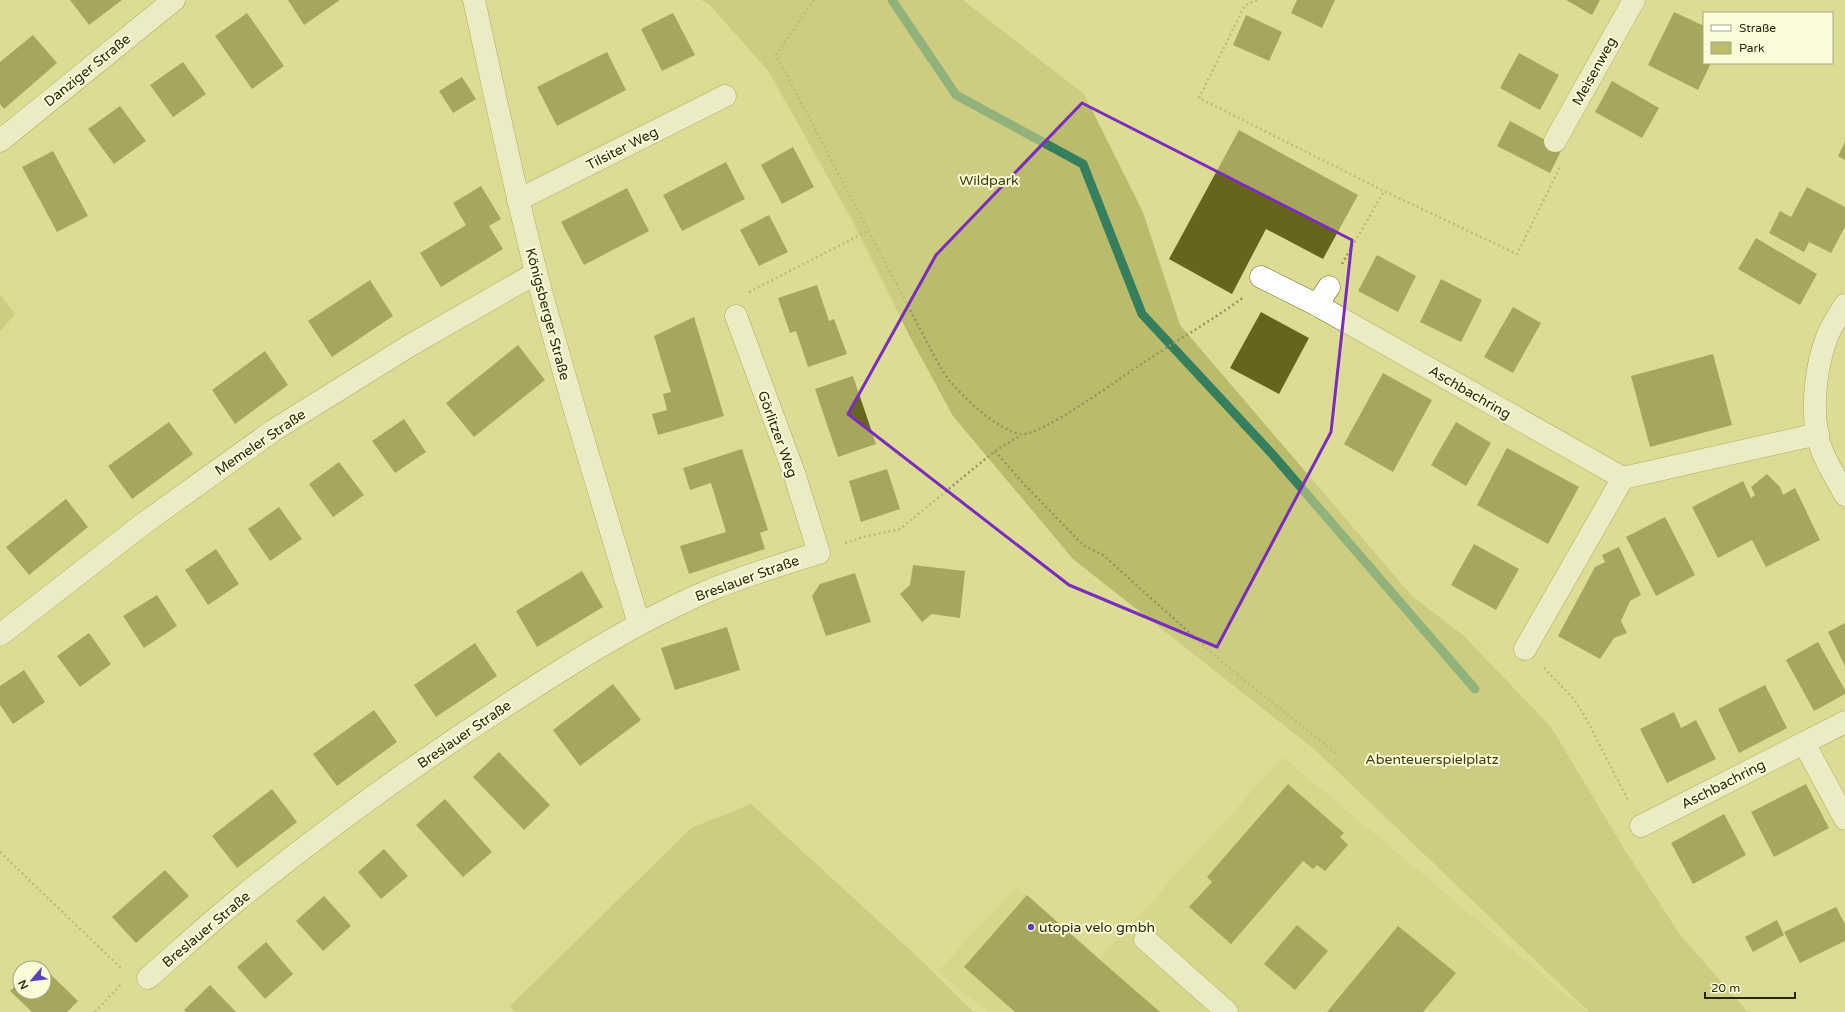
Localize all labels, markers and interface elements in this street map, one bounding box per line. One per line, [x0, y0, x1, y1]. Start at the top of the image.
legend [1703, 12, 1833, 64]
text: Straße [1739, 21, 1776, 35]
street label: Danziger Straße [41, 30, 134, 110]
street label: Meisenweg [1569, 34, 1620, 108]
text: Park [1739, 41, 1765, 55]
street label: Tilsiter Weg [584, 123, 661, 174]
park label: Wildpark [959, 172, 1019, 189]
street label: Königsberger Straße [522, 246, 573, 382]
street label: Aschbachring [1426, 362, 1514, 423]
street label: Görlitzer Weg [754, 389, 801, 480]
street label: Memeler Straße [212, 406, 309, 479]
street label: Breslauer Straße [693, 552, 802, 605]
street label: Breslauer Straße [414, 697, 514, 772]
park label: Abenteuerspielplatz [1365, 751, 1499, 768]
street label: Aschbachring [1678, 756, 1768, 813]
street label: Breslauer Straße [159, 888, 254, 971]
place label: utopia velo gmbh [1039, 919, 1155, 936]
marker: utopia velo gmbh [1026, 922, 1036, 932]
north arrow [12, 960, 52, 1000]
scale bar [1705, 974, 1795, 1000]
text: N [16, 978, 31, 991]
text: 20 m [1711, 981, 1740, 995]

